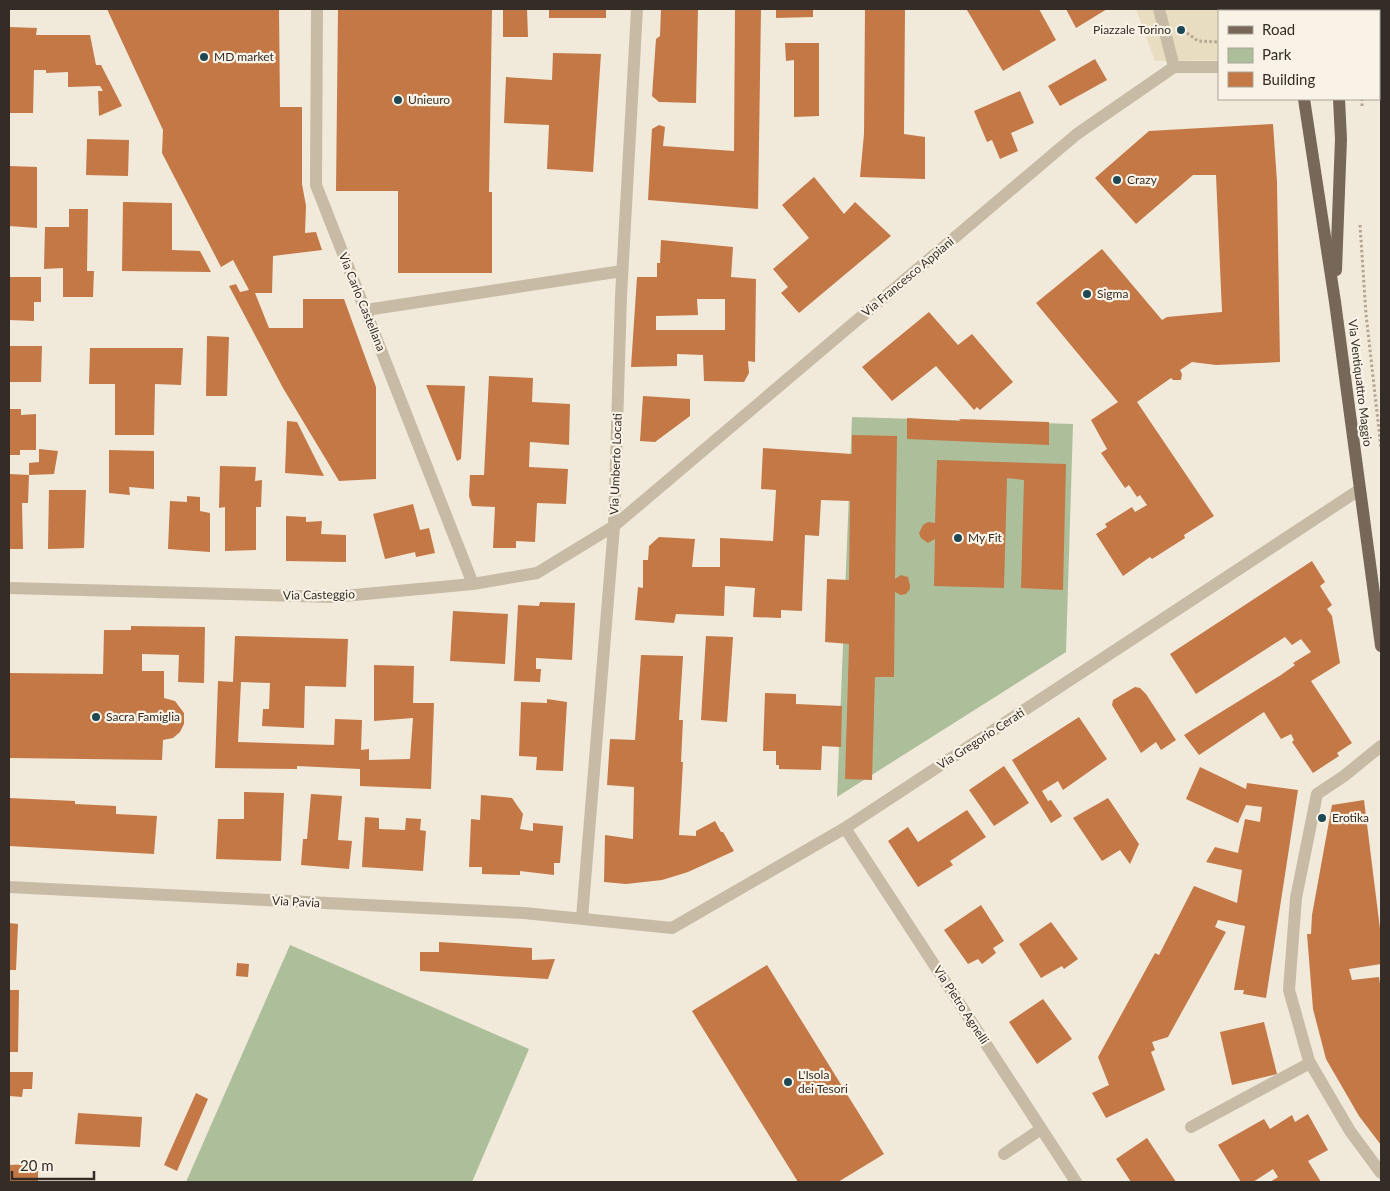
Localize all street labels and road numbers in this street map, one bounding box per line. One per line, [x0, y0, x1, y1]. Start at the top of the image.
street label: Via Francesco Appiani [859, 234, 957, 319]
street label: Via Carlo Castellana [336, 250, 389, 353]
street label: Via Ventiquattro Maggio [1345, 319, 1376, 447]
street label: Via Umberto Locati [606, 413, 625, 515]
street label: Via Casteggio [283, 586, 355, 603]
street label: Via Gregorio Cerati [934, 705, 1027, 772]
street label: Via Pavia [272, 893, 320, 910]
street label: Via Pietro Agnelli [931, 963, 992, 1047]

